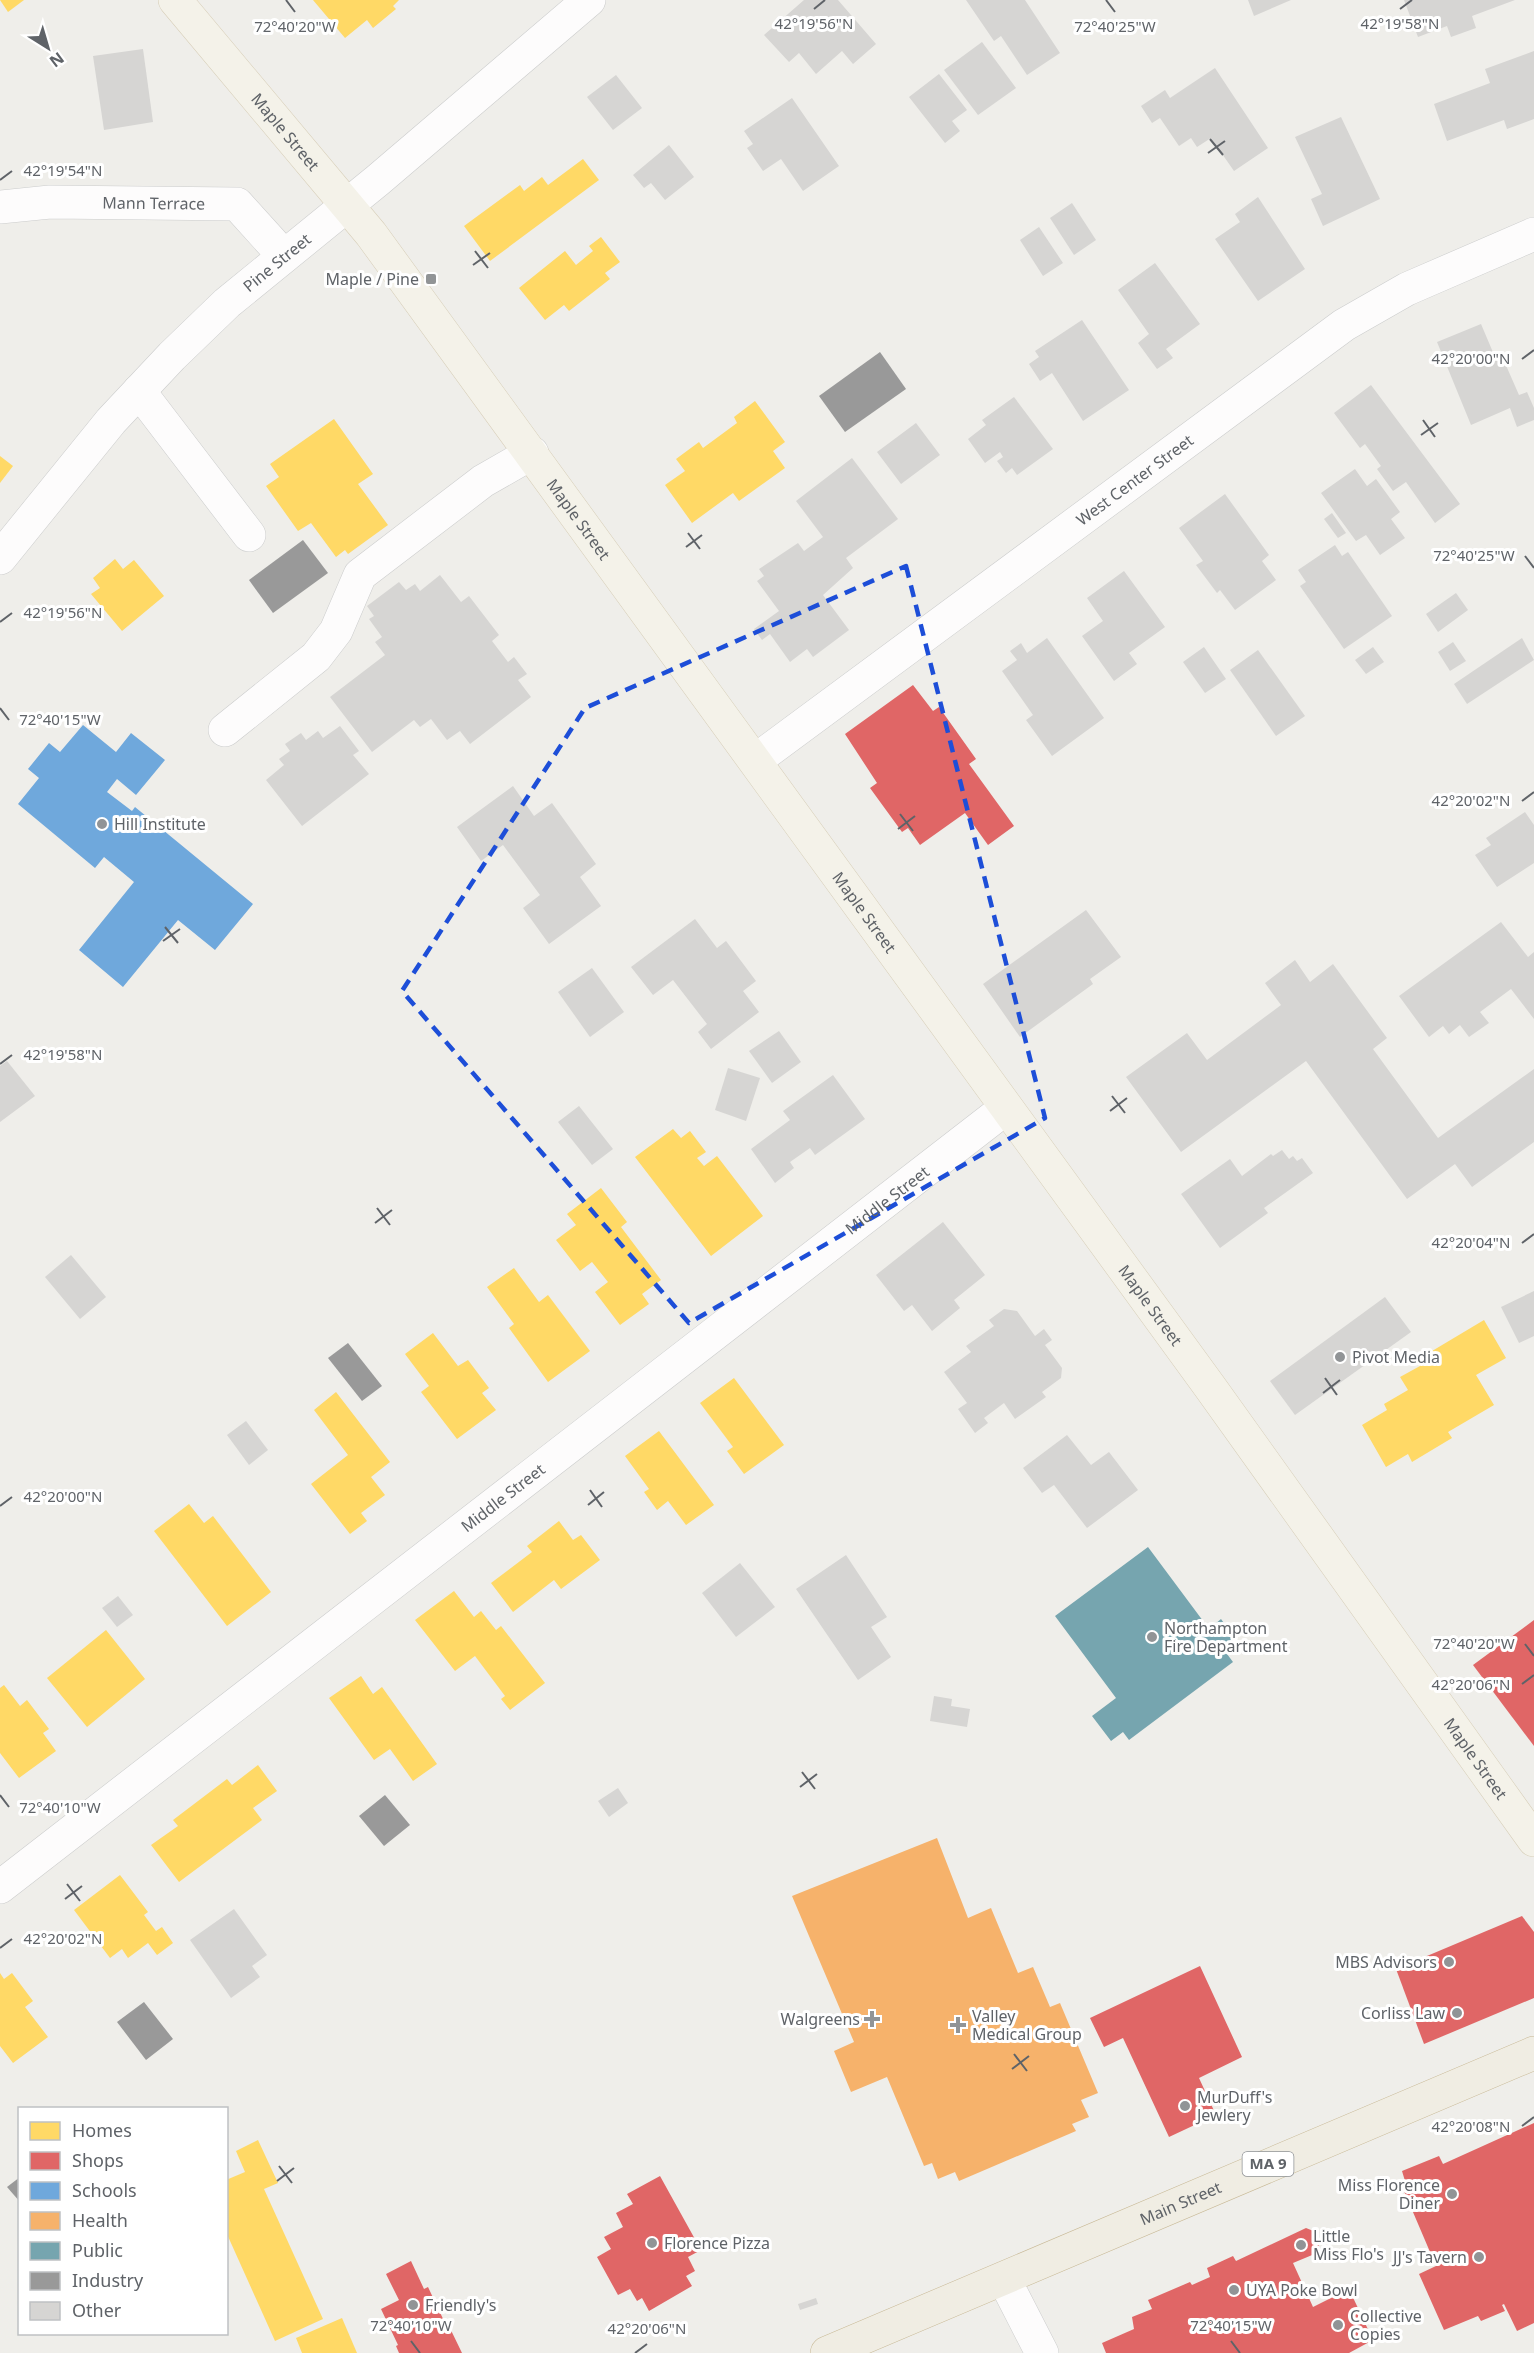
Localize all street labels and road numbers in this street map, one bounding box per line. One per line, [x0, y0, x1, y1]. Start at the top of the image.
street label: Maple Street [246, 88, 325, 176]
street label: Mann Terrace [102, 192, 205, 215]
street label: Pine Street [238, 228, 316, 297]
street label: West Center Street [1072, 429, 1198, 531]
street label: Maple Street [542, 474, 616, 564]
street label: Maple Street [828, 867, 902, 957]
street label: Middle Street [841, 1160, 934, 1239]
street label: Maple Street [1114, 1260, 1188, 1350]
street label: Middle Street [456, 1458, 549, 1537]
street label: Maple Street [1439, 1713, 1513, 1804]
road number: MA 9 [1242, 2152, 1294, 2176]
street label: Main Street [1136, 2176, 1225, 2230]

